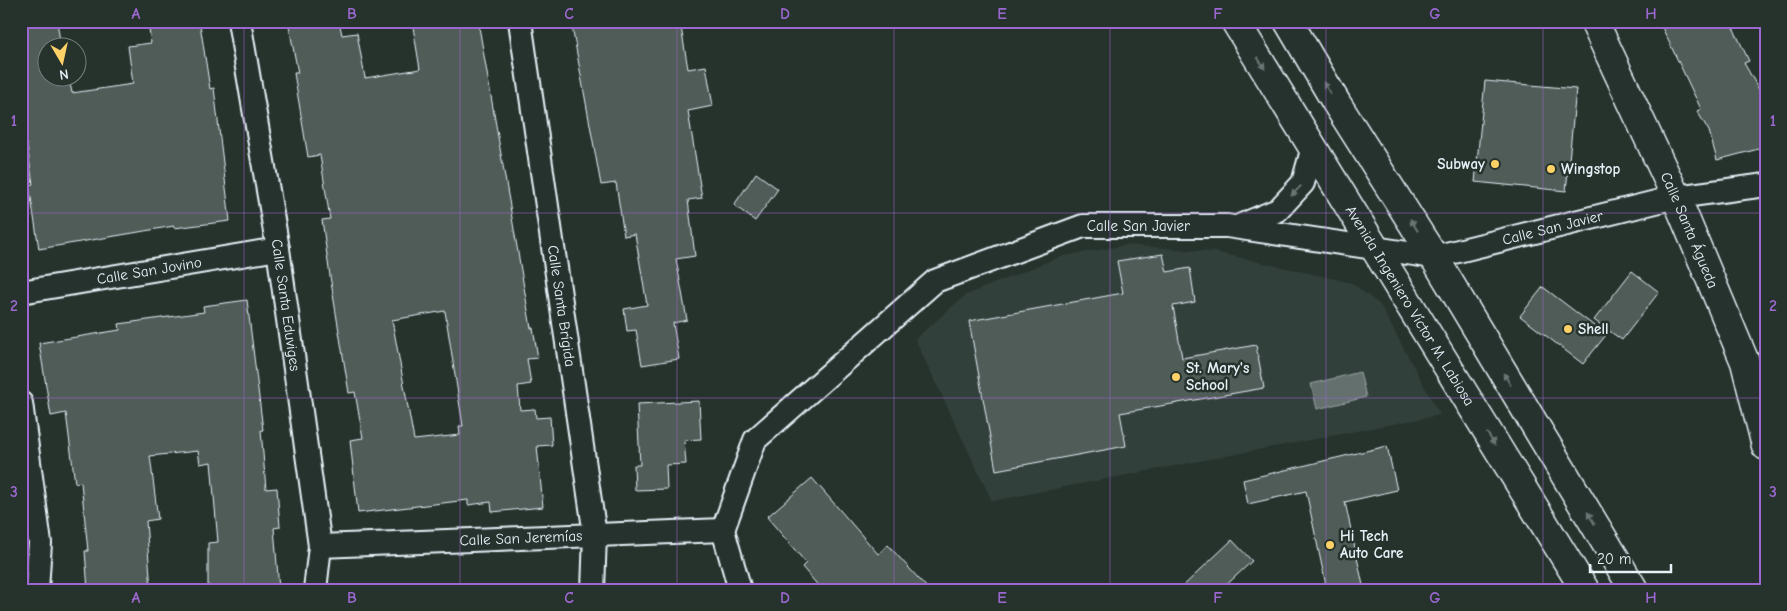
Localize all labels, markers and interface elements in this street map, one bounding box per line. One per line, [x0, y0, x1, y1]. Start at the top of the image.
text: A [132, 5, 141, 23]
text: B [347, 5, 357, 23]
text: C [564, 5, 574, 23]
text: D [780, 5, 790, 23]
text: E [997, 5, 1007, 23]
text: F [1213, 5, 1223, 23]
text: G [1429, 5, 1441, 23]
text: H [1645, 5, 1657, 23]
north arrow [38, 38, 88, 88]
one-way arrow [1256, 56, 1266, 69]
text: N [58, 65, 70, 83]
one-way arrow [1323, 81, 1332, 94]
text: 1 [11, 112, 17, 130]
text: 1 [1770, 112, 1776, 130]
place label: Subway [1437, 155, 1485, 173]
marker: Subway [1489, 158, 1501, 170]
place label: Wingstop [1561, 160, 1620, 178]
marker: Wingstop [1545, 163, 1557, 175]
street label: Calle Santa Águeda [1657, 169, 1722, 291]
one-way arrow [1290, 185, 1302, 197]
street label: Avenida Ingeniero Víctor M. Labiosa [1342, 202, 1478, 409]
street label: Calle San Javier [1500, 206, 1605, 249]
street label: Calle San Javier [1087, 217, 1190, 235]
one-way arrow [1409, 219, 1418, 232]
street label: Calle Santa Eduviges [267, 238, 304, 372]
street label: Calle Santa Brígida [544, 244, 579, 368]
street label: Calle San Jovino [95, 253, 203, 288]
text: 2 [10, 297, 18, 315]
text: 2 [1769, 297, 1777, 315]
place label: Shell [1578, 320, 1609, 338]
marker: Shell [1562, 323, 1574, 335]
place label: St. Mary's School [1186, 359, 1249, 394]
marker: St. Mary's School [1170, 371, 1182, 383]
one-way arrow [1503, 372, 1512, 385]
one-way arrow [1486, 432, 1496, 446]
text: 3 [10, 483, 18, 501]
text: 3 [1769, 483, 1777, 501]
one-way arrow [1587, 512, 1596, 525]
street label: Calle San Jeremías [459, 527, 583, 549]
place label: Hi Tech Auto Care [1340, 527, 1403, 562]
marker: Hi Tech Auto Care [1324, 539, 1336, 551]
scale bar [1590, 541, 1671, 573]
text: 20 m [1597, 550, 1631, 568]
text: A [132, 589, 141, 607]
text: B [347, 589, 357, 607]
text: C [564, 589, 574, 607]
text: D [780, 589, 790, 607]
text: E [997, 589, 1007, 607]
text: F [1213, 589, 1223, 607]
text: G [1429, 589, 1441, 607]
text: H [1645, 589, 1657, 607]

